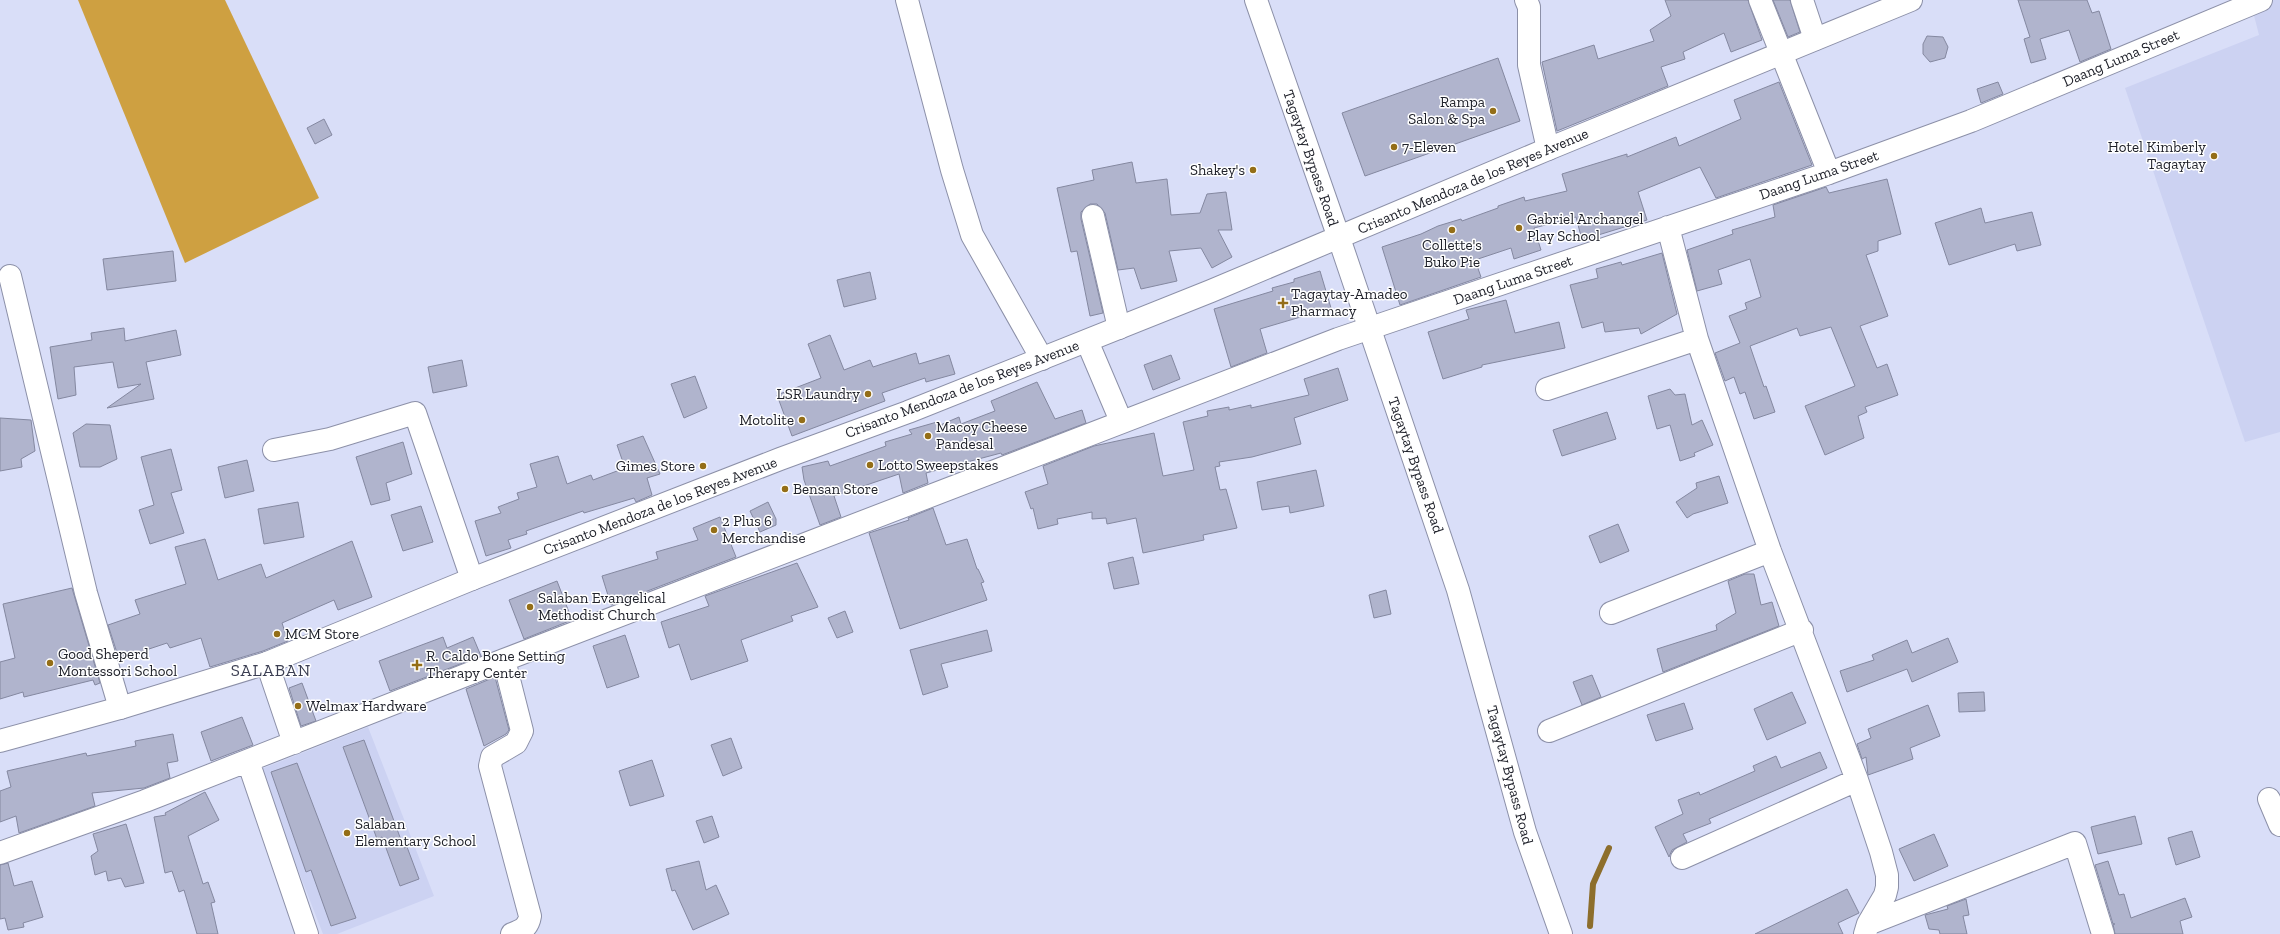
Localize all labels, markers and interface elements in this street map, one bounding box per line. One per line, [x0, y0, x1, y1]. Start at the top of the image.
street label: Daang Luma Street [2060, 25, 2182, 91]
street label: Tagaytay Bypass Road [1279, 87, 1343, 229]
place label: Rampa Salon & Spa [1408, 93, 1485, 128]
marker: Rampa Salon & Spa [1488, 106, 1498, 116]
street label: Crisanto Mendoza de los Reyes Avenue [1355, 124, 1591, 238]
place label: 7-Eleven [1402, 138, 1457, 156]
place label: Hotel Kimberly Tagaytay [2108, 138, 2206, 173]
marker: 7-Eleven [1389, 142, 1399, 152]
street label: Daang Luma Street [1757, 146, 1881, 204]
marker: Hotel Kimberly Tagaytay [2209, 151, 2219, 161]
place label: Shakey's [1190, 161, 1245, 179]
marker: Shakey's [1248, 165, 1258, 175]
place label: Gabriel Archangel Play School [1527, 210, 1644, 245]
marker: Gabriel Archangel Play School [1514, 223, 1524, 233]
marker: Collette's Buko Pie [1447, 225, 1457, 235]
place label: Collette's Buko Pie [1422, 236, 1482, 271]
street label: Daang Luma Street [1451, 251, 1575, 309]
place label: Tagaytay-Amadeo Pharmacy [1291, 285, 1408, 320]
marker: Tagaytay-Amadeo Pharmacy [1278, 298, 1288, 308]
street label: Crisanto Mendoza de los Reyes Avenue [842, 336, 1082, 442]
place label: LSR Laundry [777, 385, 860, 403]
marker: LSR Laundry [863, 389, 873, 399]
street label: Tagaytay Bypass Road [1384, 394, 1448, 536]
place label: Motolite [739, 411, 794, 429]
marker: Motolite [797, 415, 807, 425]
place label: Macoy Cheese Pandesal [936, 418, 1027, 453]
marker: Macoy Cheese Pandesal [923, 431, 933, 441]
street label: Crisanto Mendoza de los Reyes Avenue [540, 453, 780, 559]
place label: Lotto Sweepstakes [878, 456, 998, 474]
place label: Gimes Store [616, 457, 695, 475]
marker: Lotto Sweepstakes [865, 460, 875, 470]
marker: Gimes Store [698, 461, 708, 471]
place label: Bensan Store [793, 480, 878, 498]
marker: Bensan Store [780, 484, 790, 494]
place label: 2 Plus 6 Merchandise [722, 512, 805, 547]
marker: 2 Plus 6 Merchandise [709, 525, 719, 535]
place label: Salaban Evangelical Methodist Church [538, 589, 666, 624]
marker: Salaban Evangelical Methodist Church [525, 602, 535, 612]
place label: MCM Store [285, 625, 359, 643]
marker: MCM Store [272, 629, 282, 639]
place label: Good Sheperd Montessori School [58, 645, 177, 680]
place label: R. Caldo Bone Setting Therapy Center [426, 647, 565, 682]
marker: Good Sheperd Montessori School [45, 658, 55, 668]
marker: R. Caldo Bone Setting Therapy Center [411, 659, 423, 671]
district label: SALABAN [231, 660, 311, 680]
place label: Welmax Hardware [306, 697, 427, 715]
marker: Welmax Hardware [293, 701, 303, 711]
street label: Tagaytay Bypass Road [1483, 704, 1537, 847]
place label: Salaban Elementary School [355, 815, 476, 850]
marker: Salaban Elementary School [342, 828, 352, 838]

